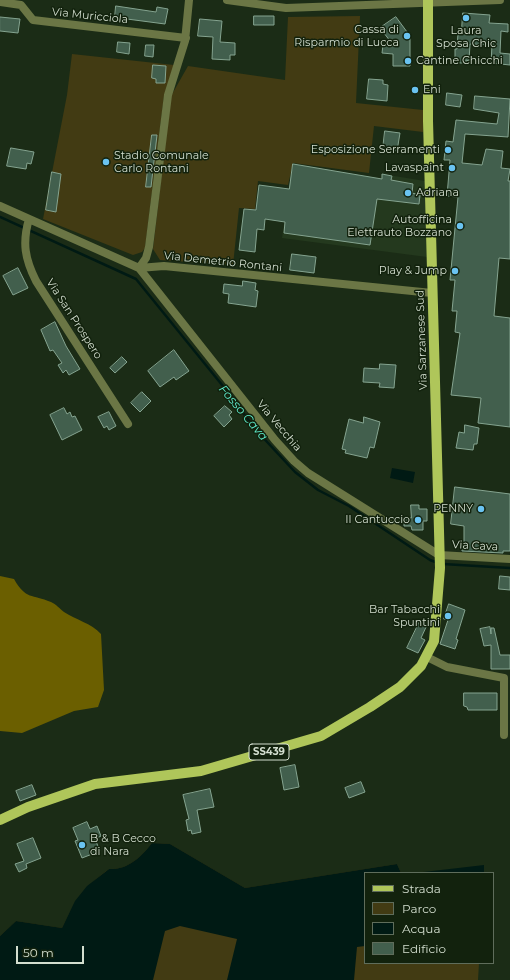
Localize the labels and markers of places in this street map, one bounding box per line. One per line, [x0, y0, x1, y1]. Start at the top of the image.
marker: Laura Sposa Chic [461, 13, 471, 23]
place label: Cassa di Risparmio di Lucca [294, 23, 399, 49]
place label: Laura Sposa Chic [436, 24, 496, 50]
marker: Cassa di Risparmio di Lucca [402, 31, 412, 41]
place label: Cantine Chicchi [416, 54, 503, 68]
marker: Cantine Chicchi [403, 56, 413, 66]
place label: Eni [423, 83, 441, 97]
marker: Eni [410, 85, 420, 95]
place label: Esposizione Serramenti [311, 143, 440, 157]
marker: Esposizione Serramenti [443, 145, 453, 155]
place label: Stadio Comunale Carlo Rontani [114, 149, 209, 175]
marker: Stadio Comunale Carlo Rontani [101, 157, 111, 167]
place label: Lavaspaint [385, 161, 444, 175]
marker: Lavaspaint [447, 163, 457, 173]
place label: Adriana [416, 186, 459, 200]
marker: Adriana [403, 188, 413, 198]
place label: Autofficina Elettrauto Bozzano [347, 213, 452, 239]
marker: Autofficina Elettrauto Bozzano [455, 221, 465, 231]
place label: Play & Jump [379, 264, 447, 278]
marker: Play & Jump [450, 266, 460, 276]
place label: PENNY [433, 502, 473, 516]
marker: PENNY [476, 504, 486, 514]
place label: Il Cantuccio [345, 513, 410, 527]
marker: Il Cantuccio [413, 515, 423, 525]
place label: Bar Tabacchi Spuntini [369, 603, 440, 629]
marker: Bar Tabacchi Spuntini [443, 611, 453, 621]
place label: B & B Cecco di Nara [90, 832, 156, 858]
marker: B & B Cecco di Nara [77, 840, 87, 850]

